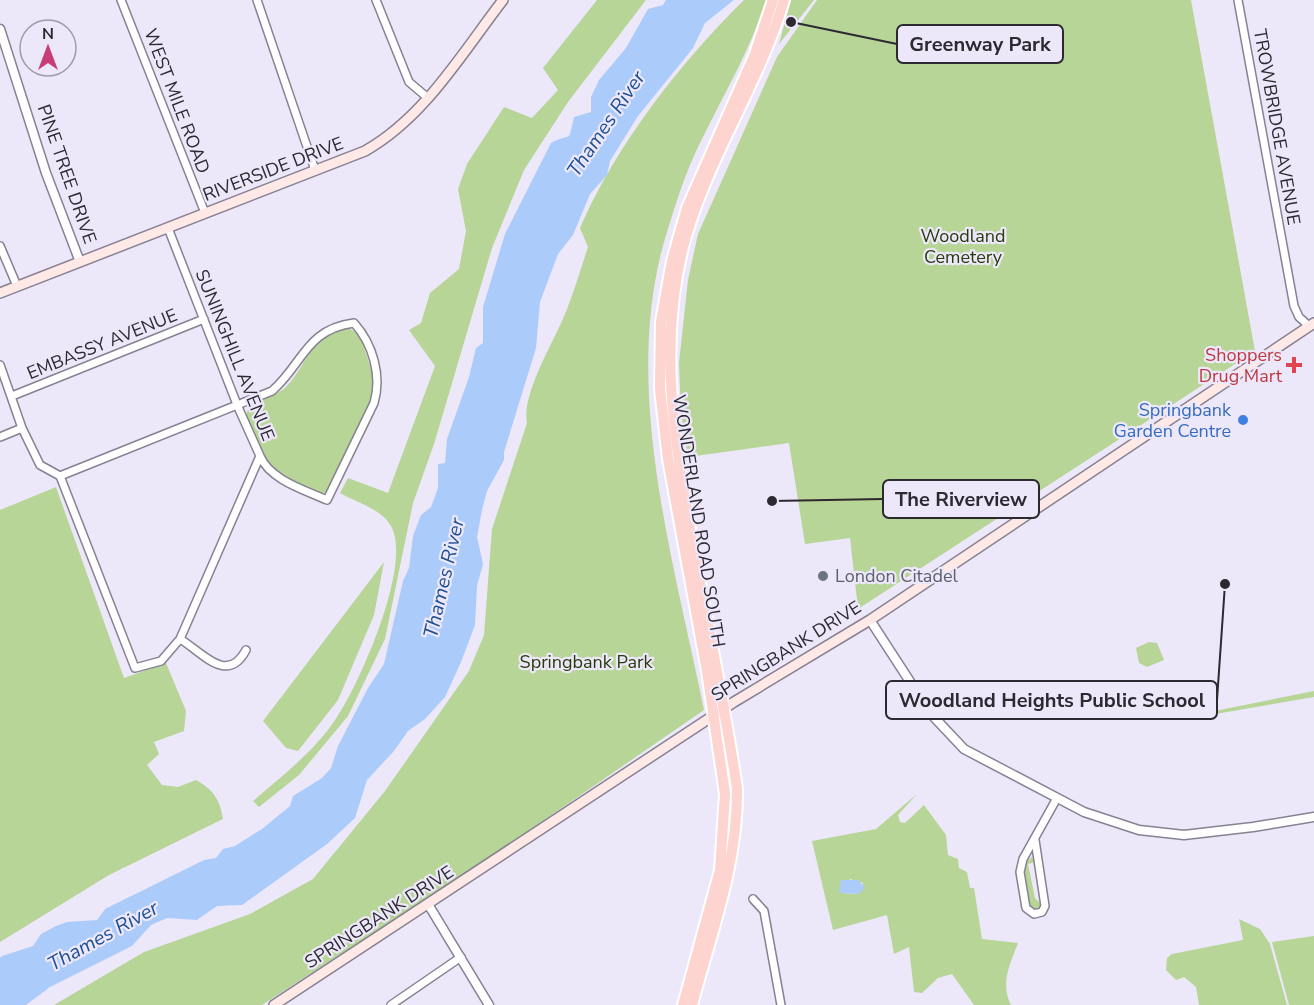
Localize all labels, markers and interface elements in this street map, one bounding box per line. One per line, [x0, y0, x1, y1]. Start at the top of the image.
north arrow [18, 18, 78, 78]
text: N [42, 23, 54, 45]
street label: WEST MILE ROAD [138, 25, 216, 177]
callout: Greenway Park [897, 25, 1063, 63]
street label: TROWBRIDGE AVENUE [1248, 27, 1306, 227]
text: Greenway Park [909, 31, 1052, 58]
water label: Thames River [561, 65, 652, 182]
street label: PINE TREE DRIVE [32, 101, 102, 247]
street label: RIVERSIDE DRIVE [199, 131, 347, 207]
park label: Woodland Cemetery [921, 224, 1005, 269]
street label: SUNINGHILL AVENUE [190, 266, 280, 444]
street label: EMBASSY AVENUE [23, 303, 181, 385]
place label: Shoppers Drug Mart [1199, 343, 1283, 388]
marker: Shoppers Drug Mart [1287, 358, 1301, 372]
street label: WONDERLAND ROAD SOUTH [667, 393, 731, 649]
place label: Springbank Garden Centre [1114, 398, 1232, 443]
marker: Springbank Garden Centre [1236, 413, 1250, 427]
callout: The Riverview [883, 480, 1039, 518]
text: The Riverview [895, 486, 1027, 513]
water label: Thames River [417, 514, 471, 641]
place label: London Citadel [835, 564, 958, 588]
marker: London Citadel [816, 569, 830, 583]
street label: SPRINGBANK DRIVE [706, 595, 866, 707]
park label: Springbank Park [520, 650, 653, 674]
callout: Woodland Heights Public School [886, 681, 1217, 719]
text: Woodland Heights Public School [899, 687, 1206, 714]
street label: SPRINGBANK DRIVE [300, 860, 458, 974]
water label: Thames River [43, 894, 164, 978]

